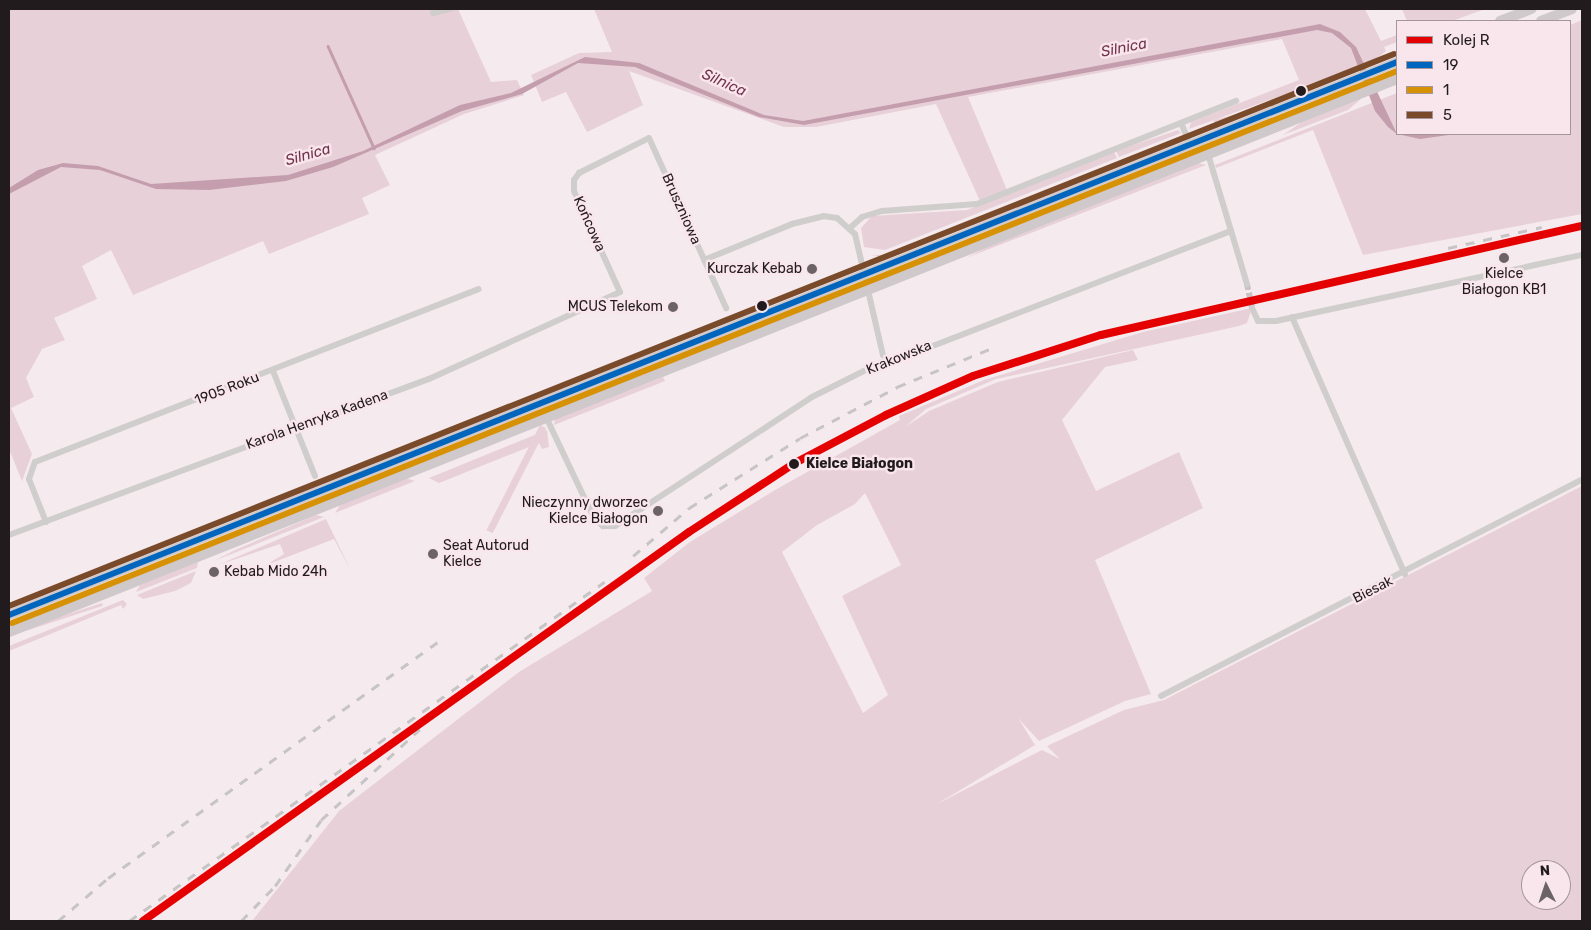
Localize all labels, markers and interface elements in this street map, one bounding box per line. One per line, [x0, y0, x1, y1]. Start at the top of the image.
legend [1396, 20, 1571, 135]
text: Kolej R [1443, 31, 1490, 49]
water label: Silnica [1100, 35, 1148, 61]
text: 19 [1443, 56, 1458, 74]
water label: Silnica [699, 65, 749, 101]
text: 1 [1443, 81, 1449, 99]
unlabelled marker [1296, 86, 1306, 96]
text: 5 [1443, 106, 1452, 124]
water label: Silnica [283, 140, 333, 170]
street label: Bruszniowa [658, 171, 704, 247]
street label: Końcowa [569, 194, 609, 254]
marker: Kielce Białogon KB1 [1498, 252, 1510, 264]
place label: Kurczak Kebab [707, 261, 802, 277]
marker: Kurczak Kebab [806, 263, 818, 275]
place label: Kielce Białogon KB1 [1462, 266, 1546, 298]
place label: MCUS Telekom [567, 299, 663, 315]
marker: MCUS Telekom [667, 301, 679, 313]
unlabelled marker [757, 301, 767, 311]
street label: Krakowska [864, 337, 934, 379]
street label: 1905 Roku [192, 369, 262, 409]
street label: Karola Henryka Kadena [244, 386, 390, 454]
marker: Kielce Białogon [785, 455, 803, 473]
place label: Kielce Białogon [806, 456, 913, 472]
place label: Nieczynny dworzec Kielce Białogon [521, 495, 648, 528]
marker: Nieczynny dworzec Kielce Białogon [652, 505, 664, 517]
place label: Seat Autorud Kielce [443, 538, 529, 570]
marker: Seat Autorud Kielce [427, 548, 439, 560]
place label: Kebab Mido 24h [224, 564, 327, 580]
marker: Kebab Mido 24h [208, 566, 220, 578]
street label: Biesak [1350, 573, 1396, 607]
north arrow [1521, 860, 1571, 910]
text: N [1539, 862, 1551, 879]

